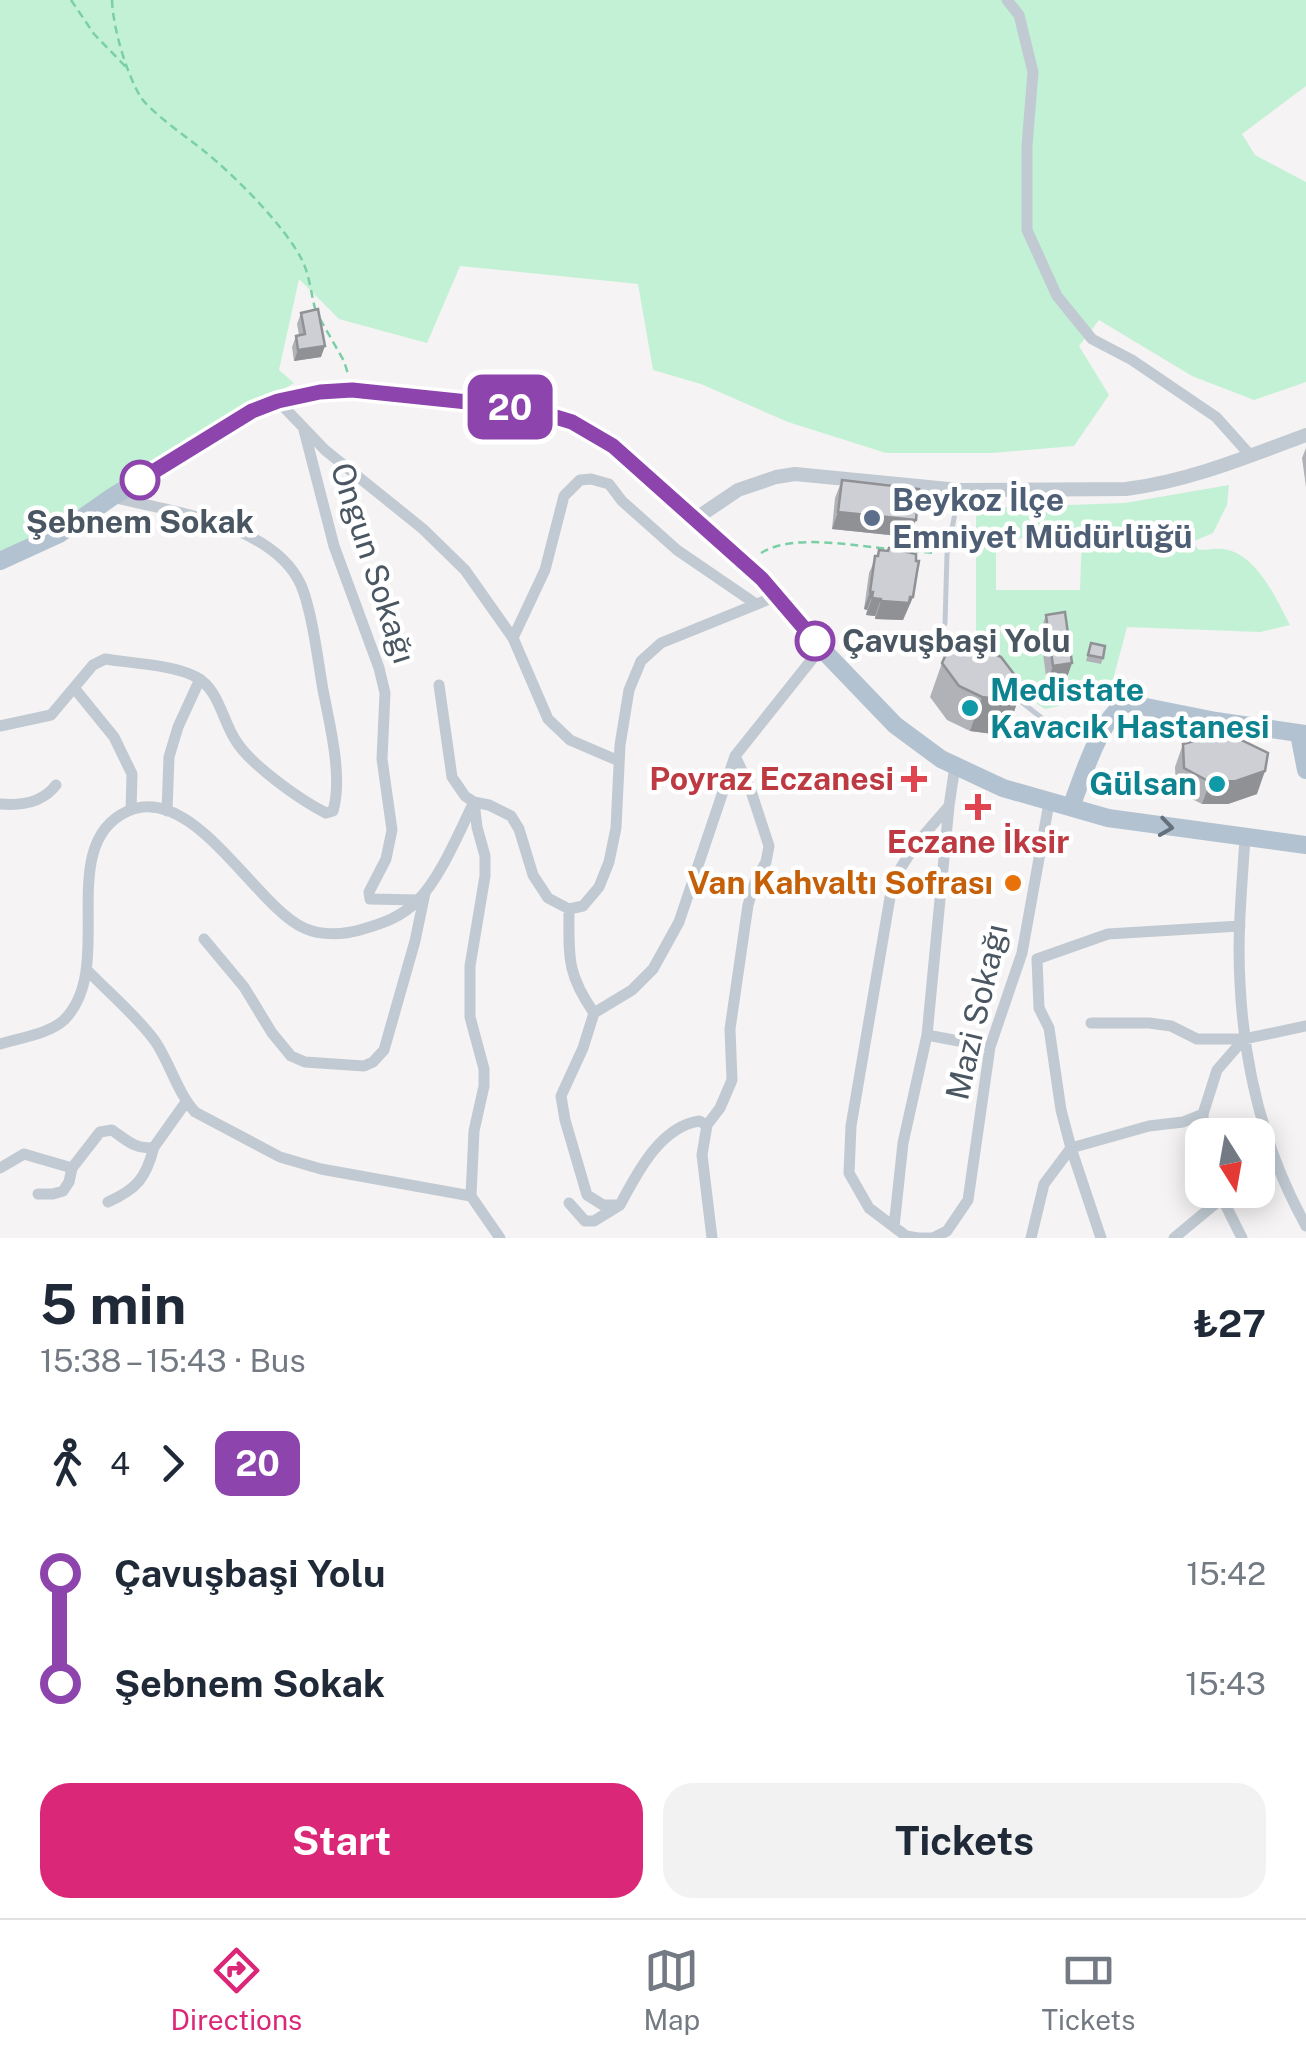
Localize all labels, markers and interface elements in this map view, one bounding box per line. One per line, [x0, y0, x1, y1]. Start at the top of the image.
line badge: 20 [465, 374, 555, 440]
text: 20 [488, 387, 532, 428]
street label: Ongun Sokağı [324, 458, 423, 668]
marker: Şebnem Sokak [121, 461, 159, 499]
place label: Beykoz İlçe Emniyet Müdürlüğü [892, 481, 1193, 555]
place label: Şebnem Sokak [26, 503, 254, 540]
marker: Beykoz İlçe Emniyet Müdürlüğü [861, 507, 883, 529]
marker: Çavuşbaşi Yolu [796, 622, 834, 660]
place label: Çavuşbaşi Yolu [842, 622, 1071, 659]
place label: Medistate Kavacık Hastanesi [990, 671, 1270, 745]
marker: Medistate Kavacık Hastanesi [959, 697, 981, 719]
place label: Poyraz Eczanesi [649, 760, 894, 797]
place label: Gülsan [1089, 765, 1197, 802]
marker: Poyraz Eczanesi [903, 768, 925, 790]
marker: Gülsan [1206, 773, 1228, 795]
marker: Eczane İksir [967, 796, 989, 818]
one-way arrow [1158, 815, 1174, 836]
place label: Eczane İksir [887, 823, 1069, 860]
place label: Van Kahvaltı Sofrası [687, 864, 993, 901]
marker: Van Kahvaltı Sofrası [1002, 872, 1024, 894]
street label: Mazi Sokağı [938, 920, 1015, 1103]
north arrow [1185, 1118, 1275, 1208]
map controls [1185, 1118, 1275, 1208]
text: 5 min [40, 1272, 186, 1336]
text: ₺27 [1193, 1301, 1266, 1346]
text: 15:38 – 15:43 · Bus [40, 1342, 306, 1379]
icon: walk [40, 1436, 95, 1491]
icon: forward [145, 1436, 200, 1491]
text: 20 [235, 1443, 280, 1484]
text: 4 [110, 1445, 130, 1482]
text: Çavuşbaşi Yolu [114, 1551, 386, 1596]
text: 15:42 [1186, 1555, 1266, 1592]
text: Şebnem Sokak [114, 1661, 385, 1706]
text: 15:43 [1185, 1665, 1266, 1702]
button: Start [40, 1783, 643, 1898]
button: Tickets [663, 1783, 1266, 1898]
tab: Directions [171, 1943, 302, 2036]
tab: Map [643, 1943, 700, 2036]
tab: Tickets [1041, 1943, 1135, 2036]

